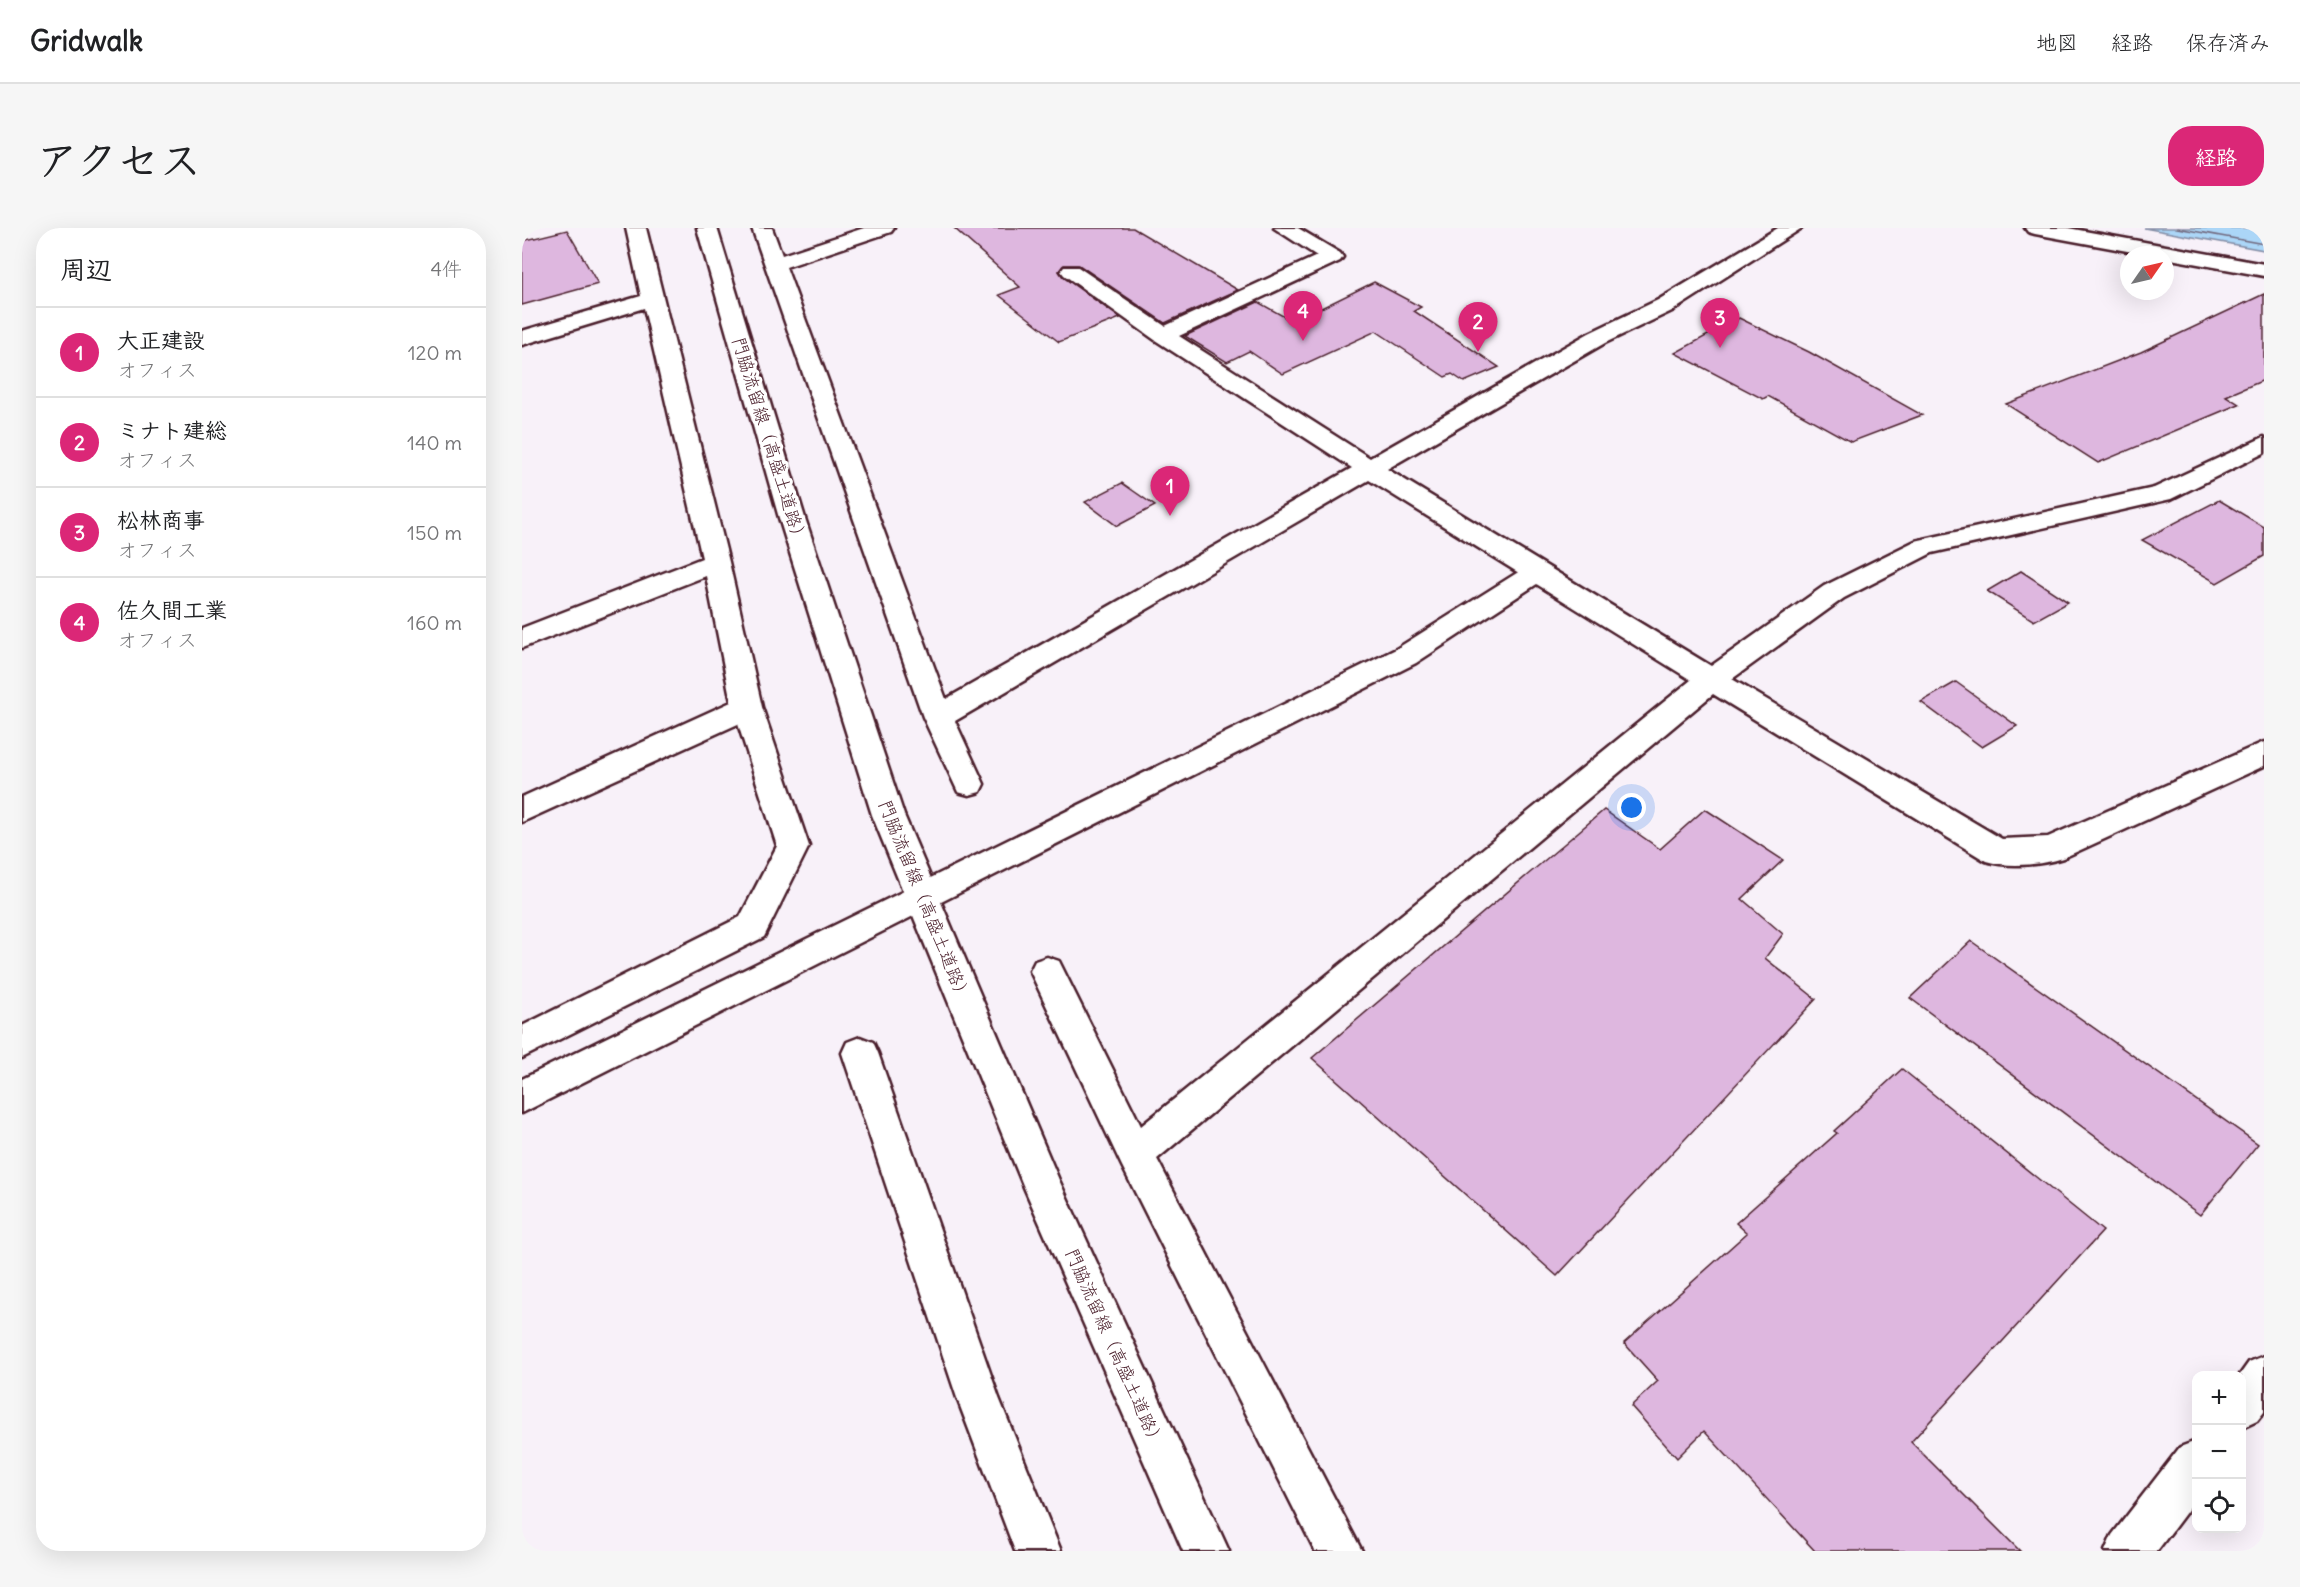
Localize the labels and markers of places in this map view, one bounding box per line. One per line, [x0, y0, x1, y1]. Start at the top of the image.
pin: 4 [1284, 291, 1322, 341]
pin: 3 [1700, 298, 1740, 348]
pin: 2 [1458, 302, 1498, 352]
pin: 1 [1150, 466, 1190, 516]

